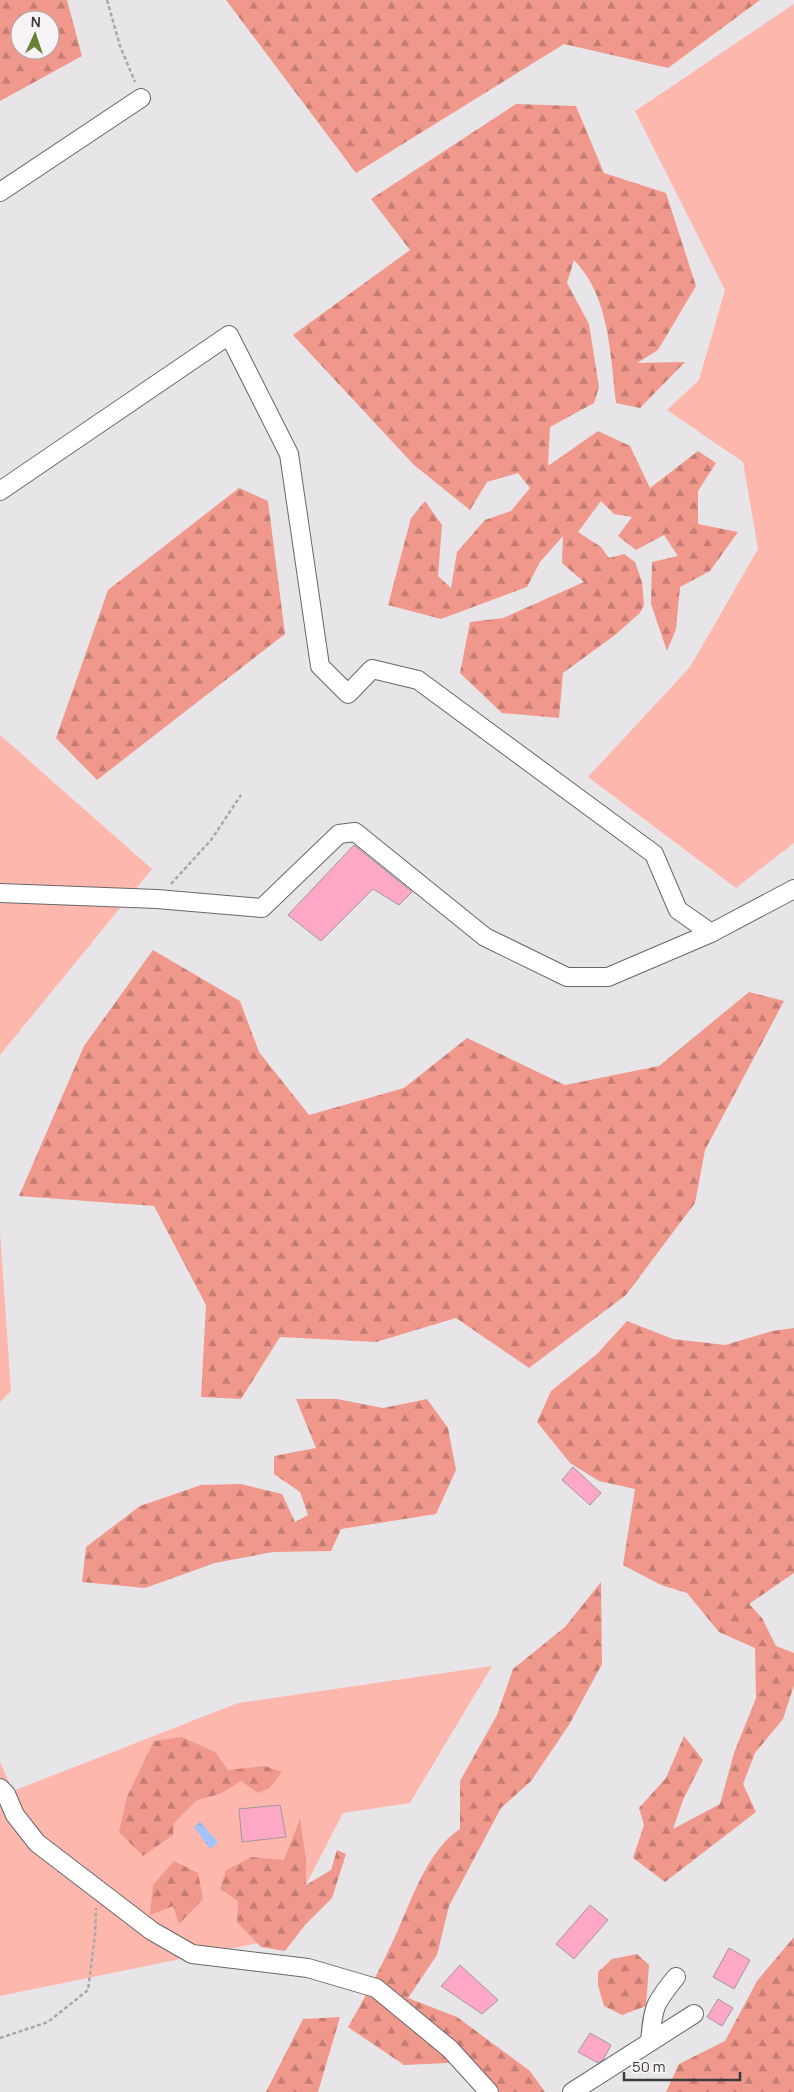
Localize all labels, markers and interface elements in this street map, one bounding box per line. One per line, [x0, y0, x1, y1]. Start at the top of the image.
north arrow [10, 10, 60, 60]
text: N [30, 12, 41, 31]
scale bar [624, 2050, 740, 2082]
text: 50 m [632, 2056, 666, 2077]

